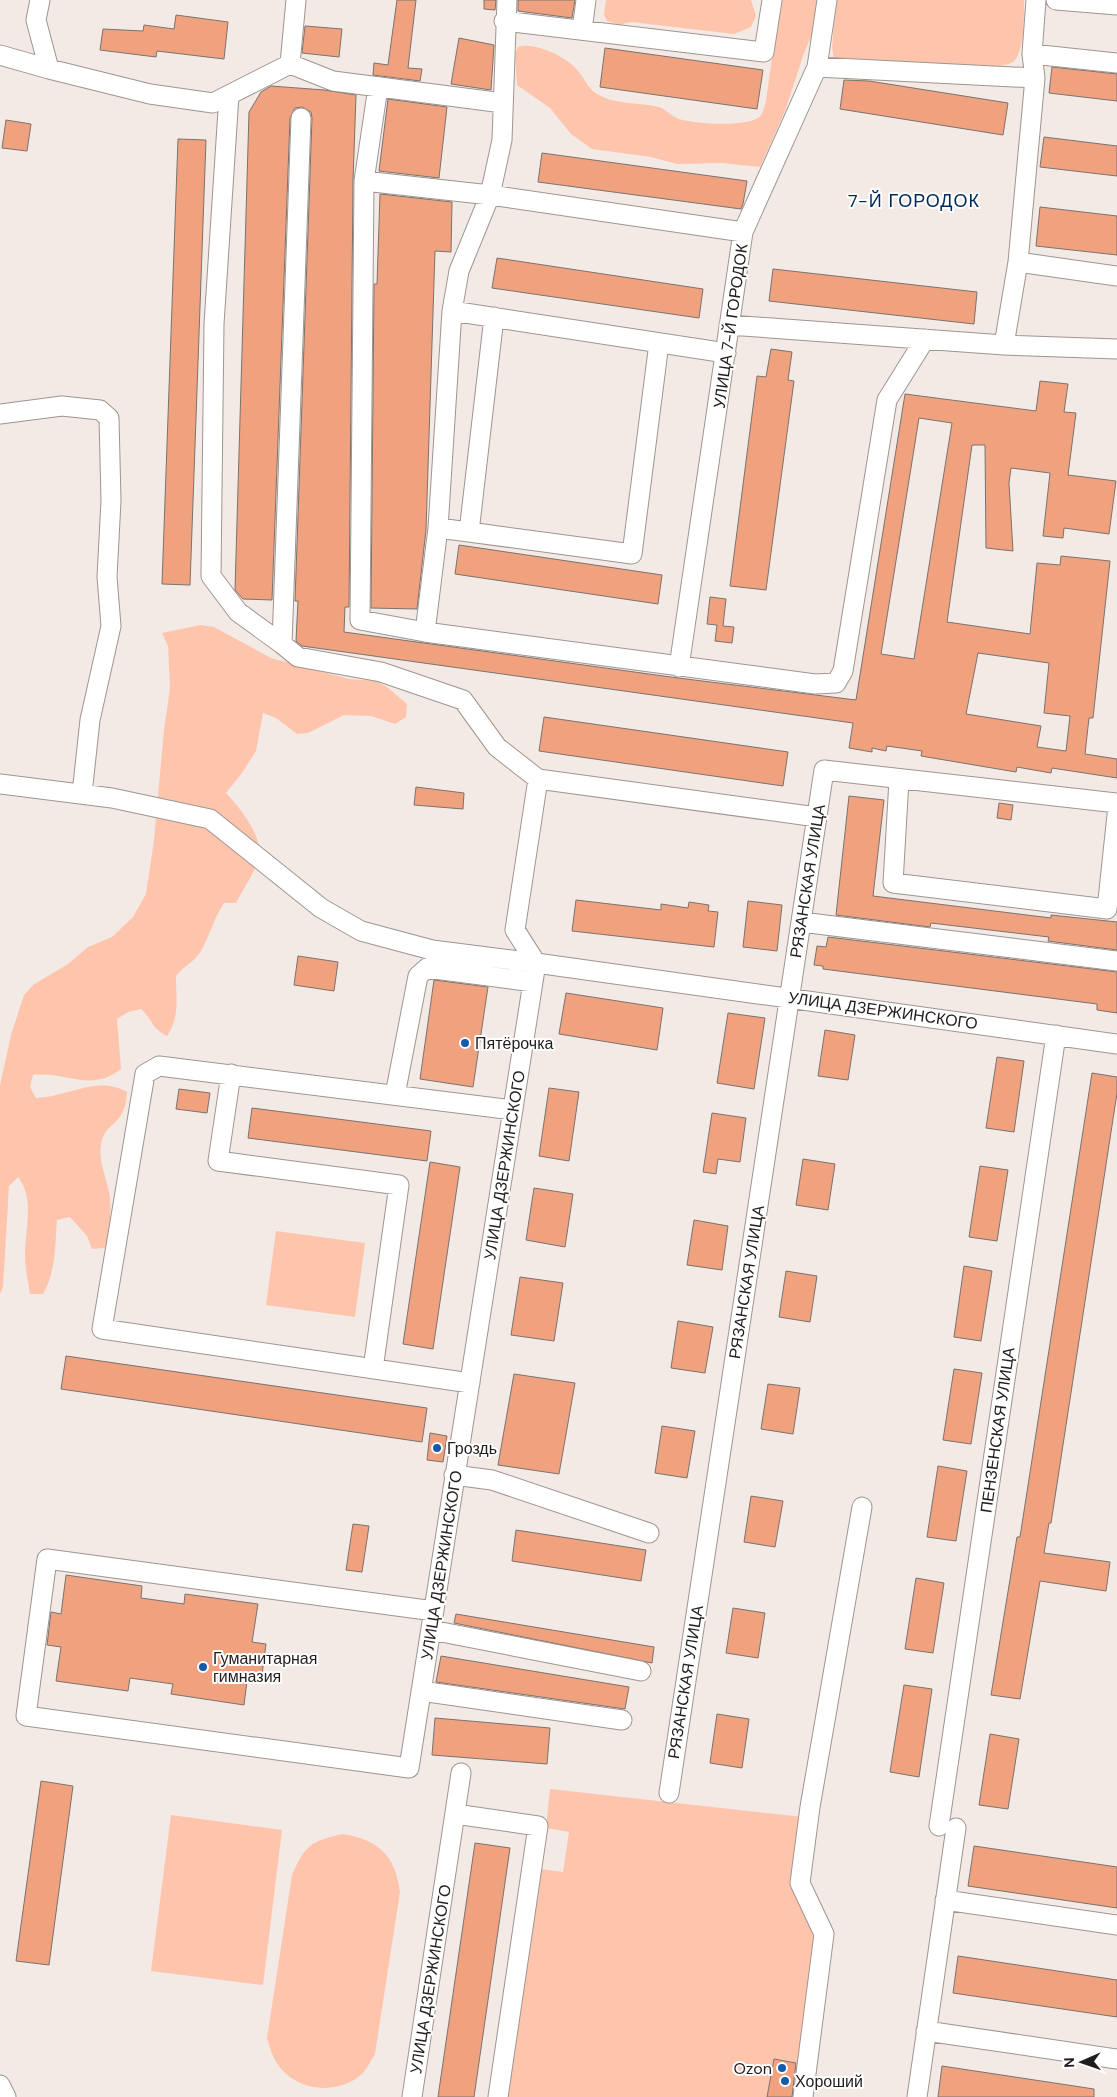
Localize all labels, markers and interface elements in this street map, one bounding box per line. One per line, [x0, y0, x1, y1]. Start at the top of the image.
district label: 7-Й ГОРОДОК [848, 189, 980, 213]
street label: УЛИЦА 7-Й ГОРОДОК [709, 242, 753, 410]
street label: РЯЗАНСКАЯ УЛИЦА [785, 802, 830, 959]
street label: УЛИЦА ДЗЕРЖИНСКОГО [787, 987, 979, 1034]
place label: Пятёрочка [475, 1033, 554, 1054]
marker: Пятёрочка [459, 1037, 471, 1049]
street label: УЛИЦА ДЗЕРЖИНСКОГО [479, 1069, 530, 1261]
street label: РЯЗАНСКАЯ УЛИЦА [724, 1203, 769, 1360]
street label: ПЕНЗЕНСКАЯ УЛИЦА [975, 1346, 1020, 1514]
place label: Гроздь [447, 1438, 497, 1459]
marker: Гроздь [431, 1442, 443, 1454]
street label: УЛИЦА ДЗЕРЖИНСКОГО [416, 1469, 467, 1661]
street label: РЯЗАНСКАЯ УЛИЦА [663, 1603, 708, 1760]
place label: Гуманитарная гимназия [213, 1648, 317, 1687]
marker: Гуманитарная гимназия [197, 1661, 209, 1673]
street label: УЛИЦА ДЗЕРЖИНСКОГО [405, 1883, 456, 2075]
north arrow [1057, 2037, 1107, 2087]
text: N [1060, 2057, 1078, 2068]
place label: Ozon [734, 2058, 772, 2079]
marker: Ozon [776, 2062, 788, 2074]
place label: Хороший [795, 2071, 863, 2092]
marker: Хороший [779, 2075, 791, 2087]

